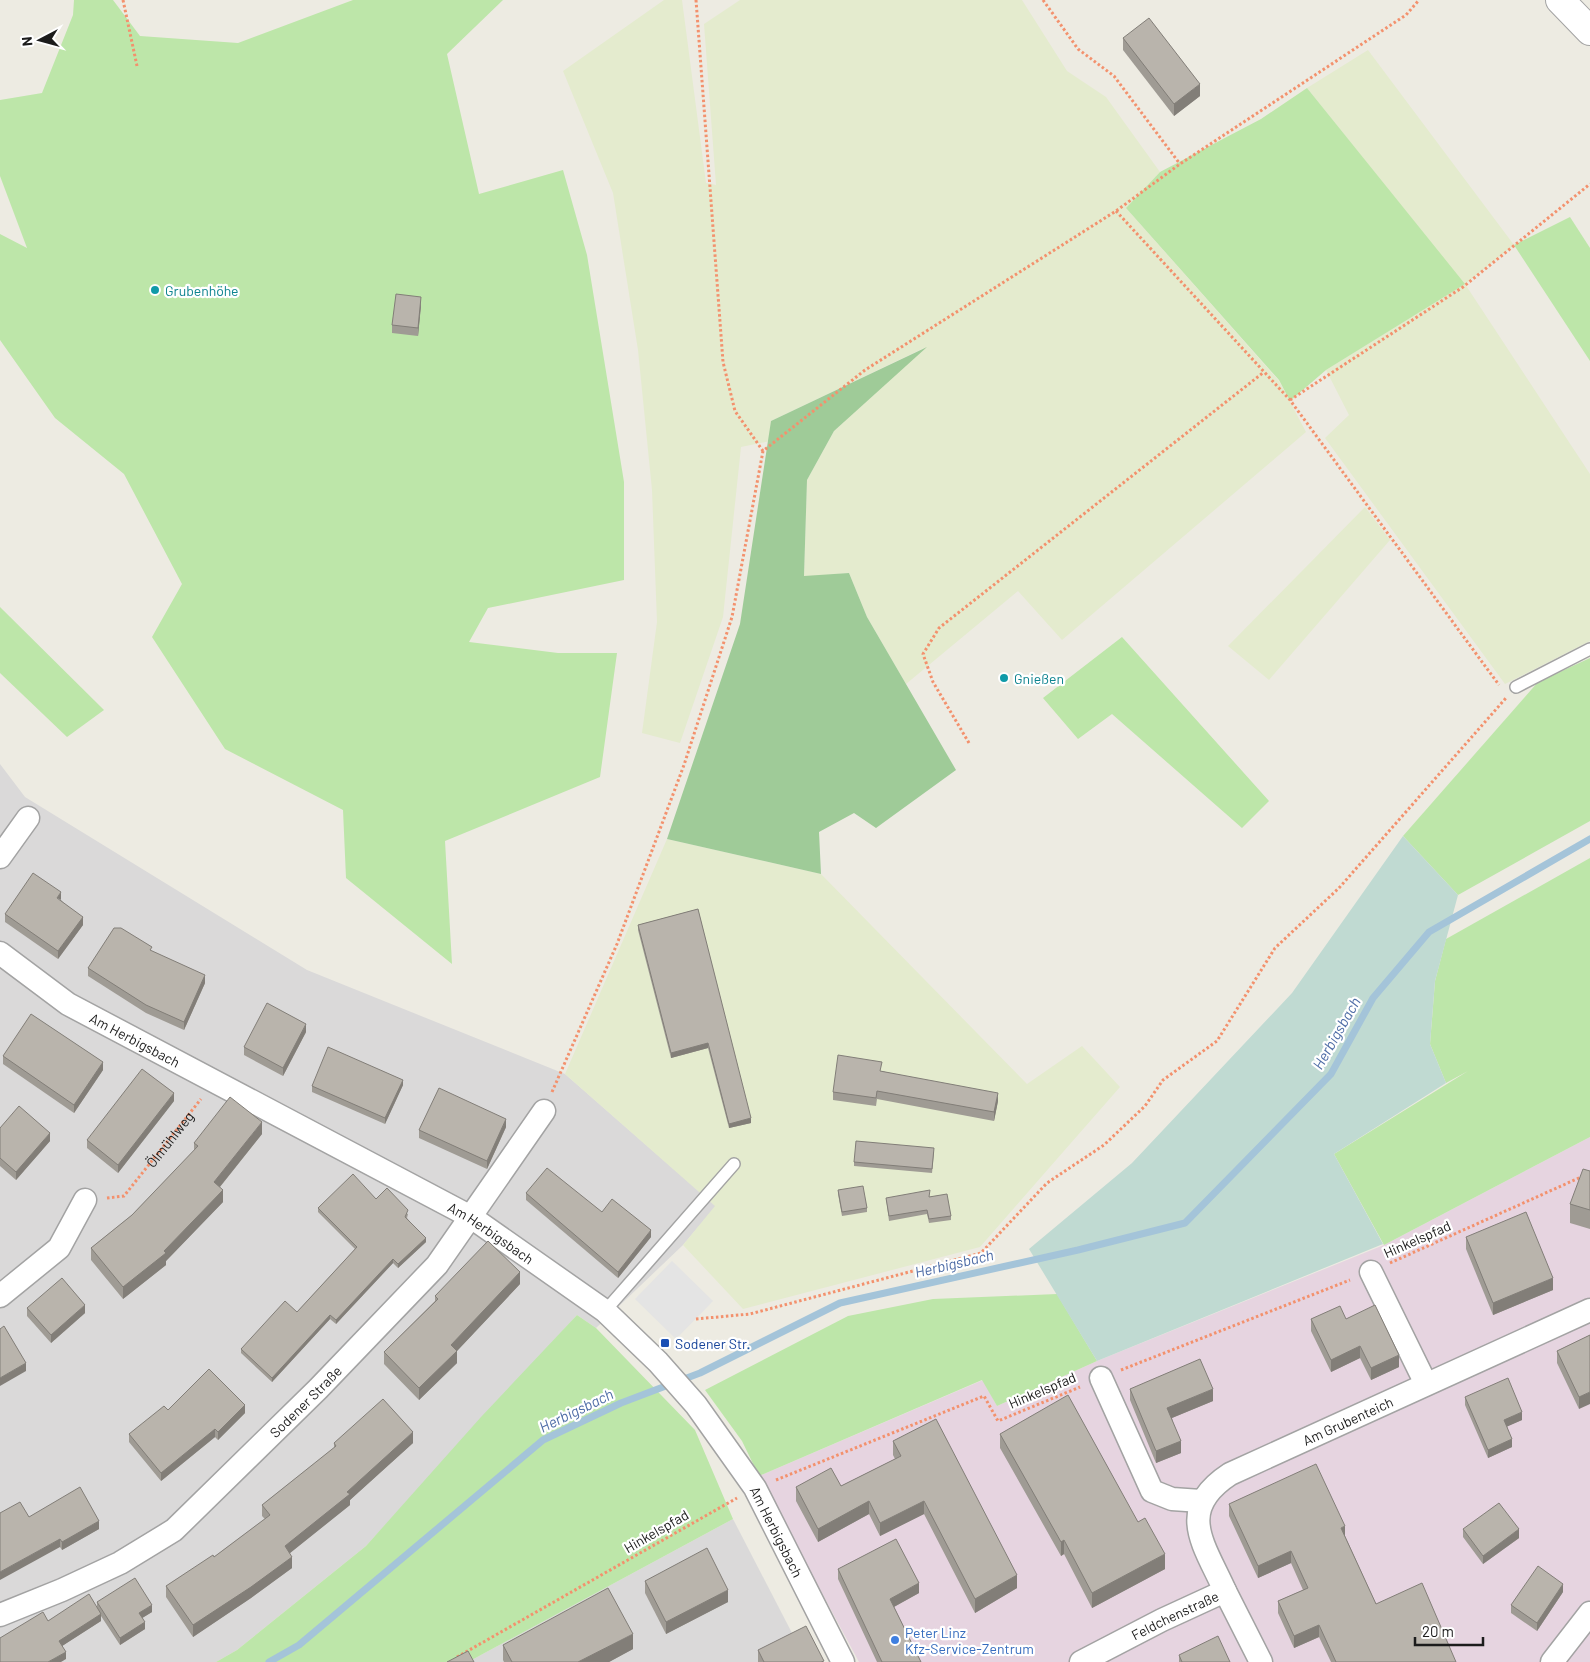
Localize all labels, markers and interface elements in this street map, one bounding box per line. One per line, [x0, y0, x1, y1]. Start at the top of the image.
north arrow [15, 15, 65, 65]
text: N [18, 36, 36, 47]
place label: Grubenhöhe [165, 282, 239, 299]
marker: Grubenhöhe [149, 284, 161, 296]
place label: Gnießen [1014, 670, 1064, 687]
marker: Gnießen [998, 672, 1010, 684]
water label: Herbigsbach [1308, 994, 1364, 1072]
street label: Am Herbigsbach [87, 1009, 183, 1070]
street label: Ölmühlweg [142, 1108, 197, 1170]
street label: Am Herbigsbach [445, 1198, 537, 1267]
street label: Hinkelspfad [1381, 1217, 1453, 1261]
water label: Herbigsbach [913, 1245, 995, 1281]
place label: Sodener Str. [675, 1335, 751, 1352]
marker: Sodener Str. [659, 1337, 671, 1349]
street label: Sodener Straße [266, 1362, 345, 1441]
street label: Hinkelspfad [1006, 1368, 1078, 1412]
water label: Herbigsbach [536, 1384, 616, 1436]
street label: Am Grubenteich [1300, 1392, 1396, 1448]
street label: Am Herbigsbach [747, 1483, 807, 1580]
street label: Hinkelspfad [621, 1506, 691, 1556]
street label: Feldchenstraße [1128, 1587, 1221, 1643]
scale bar [1415, 1614, 1482, 1646]
text: 20 m [1422, 1622, 1454, 1640]
place label: Peter Linz Kfz-Service-Zentrum [905, 1624, 1034, 1657]
marker: Peter Linz Kfz-Service-Zentrum [889, 1634, 901, 1646]

